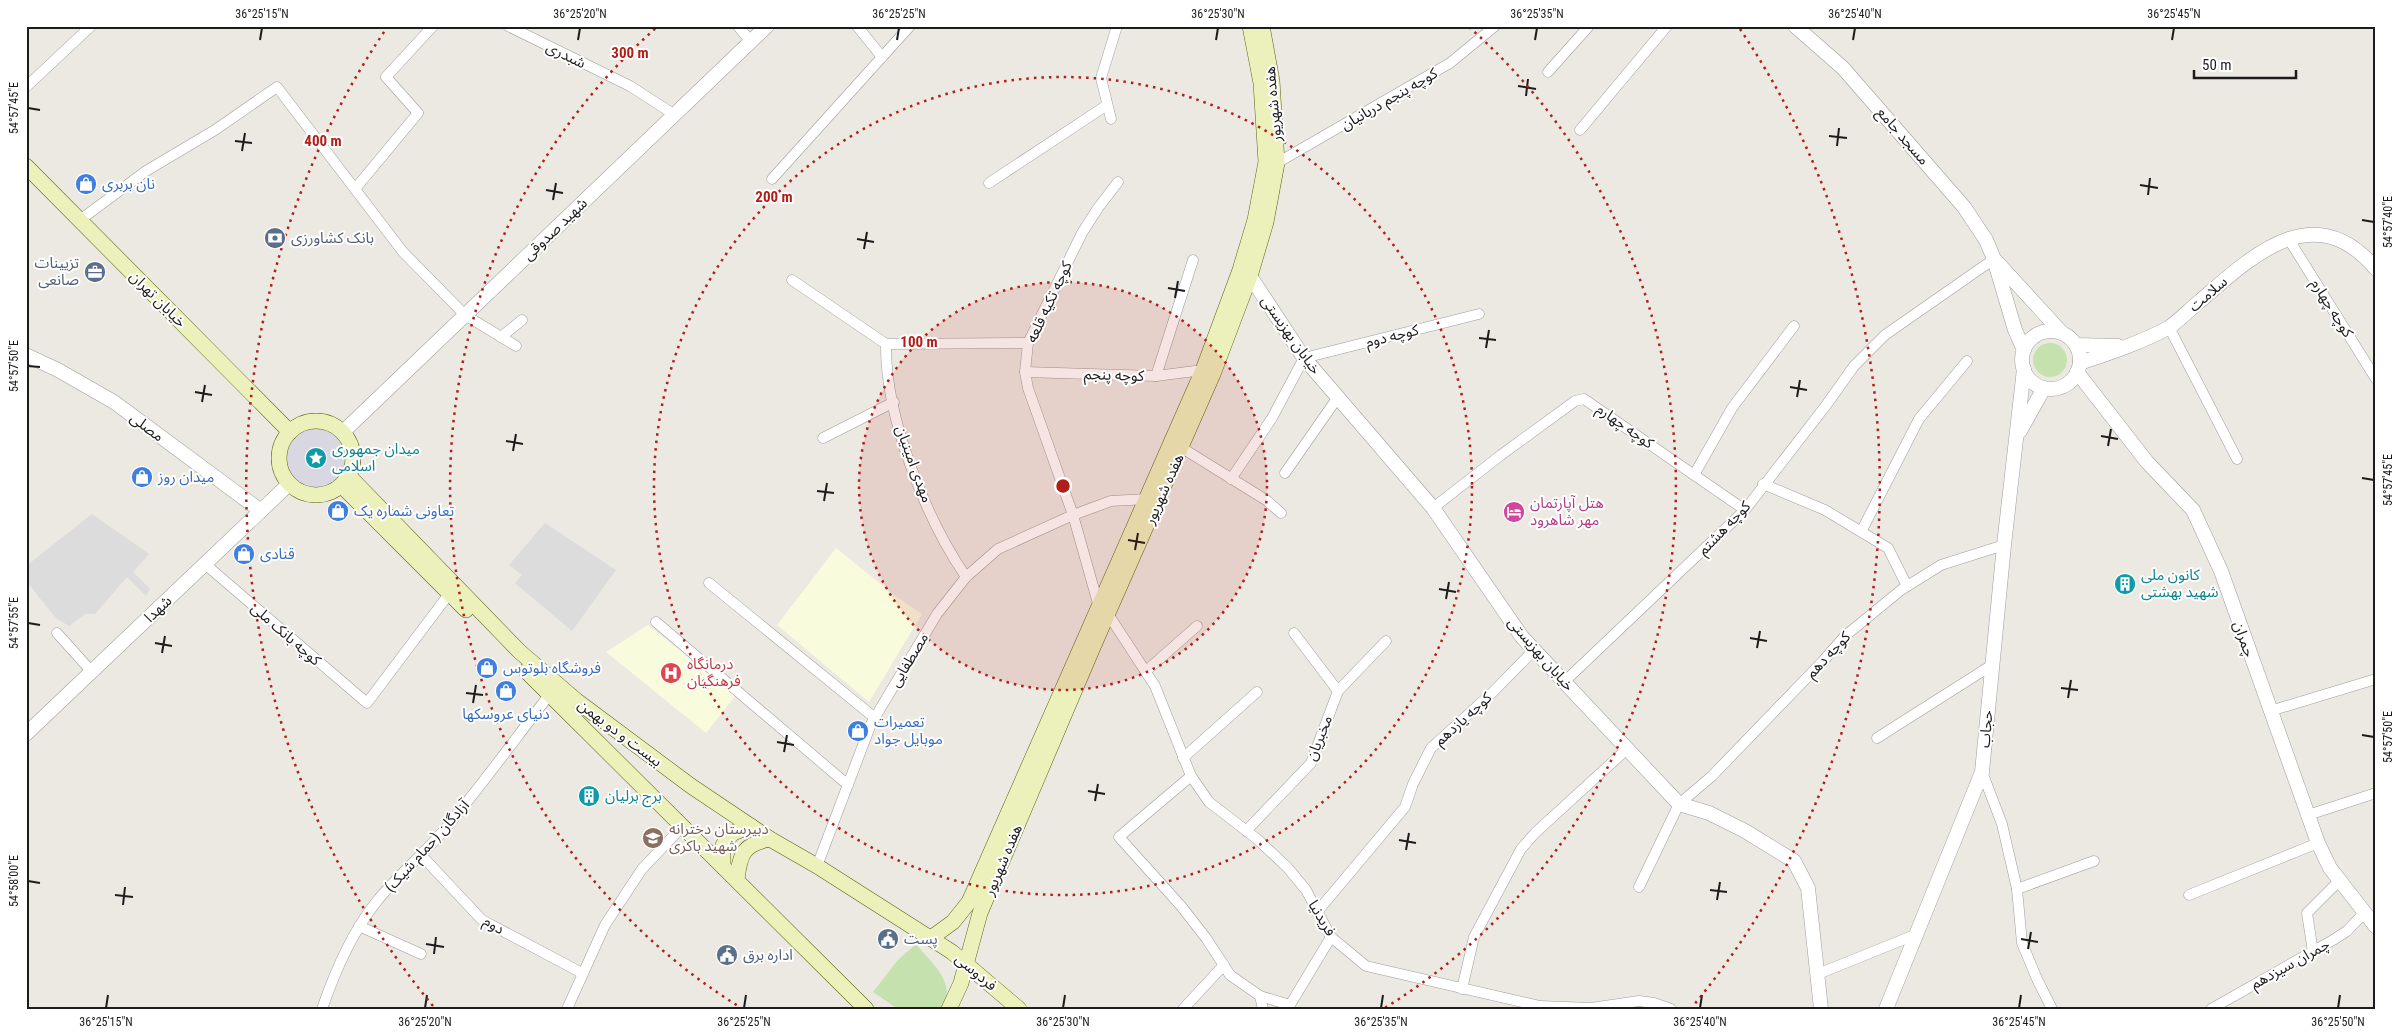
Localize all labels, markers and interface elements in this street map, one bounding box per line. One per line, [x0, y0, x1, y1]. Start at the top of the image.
text: 36°25'15"N [235, 7, 289, 21]
text: 36°25'20"N [553, 7, 607, 21]
text: 36°25'25"N [872, 7, 926, 21]
text: 36°25'30"N [1191, 7, 1245, 21]
text: 36°25'35"N [1510, 7, 1564, 21]
text: 36°25'40"N [1828, 7, 1882, 21]
text: 36°25'45"N [2147, 7, 2201, 21]
street label: شبدری [543, 38, 589, 72]
text: 300 m [611, 44, 649, 62]
scale bar [2194, 48, 2297, 80]
text: 50 m [2202, 56, 2232, 74]
street label: کوچه پنجم دربانیان [1337, 64, 1442, 136]
street label: هفده شهریور [1261, 66, 1285, 143]
text: 54°57'45"E [7, 82, 21, 134]
street label: مسجد جامع [1871, 103, 1933, 171]
text: 400 m [304, 132, 342, 150]
shop icon: نان بربری [74, 172, 98, 196]
place label: نان بربری [102, 175, 155, 193]
text: 200 m [755, 188, 793, 206]
street label: شهید صدوقی [519, 194, 591, 264]
text: 54°57'40"E [2381, 196, 2395, 248]
bank icon: بانک کشاورزی [263, 226, 287, 250]
place label: بانک کشاورزی [291, 229, 374, 247]
place label: تزیینات صانعی [35, 254, 79, 289]
street label: کوچه تکیه قلعه [1022, 258, 1077, 346]
office icon: تزیینات صانعی [83, 260, 107, 284]
street label: خیابان تهران [126, 267, 190, 331]
street label: سلامت [2185, 272, 2231, 316]
street label: کوچه چهارم [2305, 275, 2357, 342]
street label: خیابان بهزیستی [1257, 292, 1325, 378]
street label: کوچه دوم [1364, 321, 1422, 353]
text: 100 m [900, 333, 938, 351]
text: 54°57'50"E [7, 340, 21, 392]
street label: کوچه پنجم [1083, 365, 1145, 387]
street label: کوچه چهارم [1592, 400, 1658, 454]
street label: مصلی [127, 408, 167, 446]
street label: مهدی امینیان [892, 423, 936, 505]
place label: میدان جمهوری اسلامی [332, 440, 420, 475]
place icon: میدان جمهوری اسلامی [304, 446, 328, 470]
street label: هفده شهریور [1140, 451, 1188, 528]
text: 54°57'45"E [2381, 454, 2395, 506]
shop icon: میدان روز [130, 465, 154, 489]
place label: میدان روز [157, 468, 214, 486]
centre of rings [1054, 477, 1072, 495]
place label: هتل آپارتمان مهر شاهرود [1530, 494, 1604, 529]
street label: کوچه هشتم [1694, 497, 1756, 560]
shop icon: تعاونی شماره یک [326, 499, 350, 523]
hotel icon: هتل آپارتمان مهر شاهرود [1502, 500, 1526, 524]
place label: تعاونی شماره یک [354, 502, 454, 520]
shop icon: قنادی [232, 542, 256, 566]
place label: قنادی [260, 545, 295, 563]
place label: کانون ملی شهید بهشتی [2141, 566, 2219, 601]
building icon: کانون ملی شهید بهشتی [2113, 572, 2137, 596]
street label: شهدا [141, 592, 176, 626]
text: 54°57'55"E [7, 597, 21, 649]
street label: کوچه بانک ملی [247, 599, 325, 671]
street label: خیابان بهزیستی [1504, 613, 1578, 695]
street label: چمران [2228, 619, 2259, 660]
street label: کوچه دهم [1802, 627, 1856, 683]
street label: مصطفایی [886, 630, 932, 690]
place label: درمانگاه فرهنگیان [687, 655, 741, 690]
shop icon: فروشگاه بلوتوس [475, 656, 499, 680]
place label: فروشگاه بلوتوس [503, 659, 601, 677]
hospital icon: درمانگاه فرهنگیان [659, 661, 683, 685]
shop icon: دنیای عروسکها [494, 679, 518, 703]
street label: کوچه یازدهم [1431, 688, 1497, 751]
street label: بیست و دو بهمن [574, 695, 666, 771]
place label: دنیای عروسکها [462, 705, 550, 723]
street label: حجاب [1975, 709, 1997, 749]
text: 54°57'50"E [2381, 711, 2395, 763]
place label: تعمیرات موبایل جواد [874, 713, 943, 748]
street label: مخبریان [1302, 713, 1336, 763]
shop icon: تعمیرات موبایل جواد [846, 719, 870, 743]
building icon: برج برلیان [577, 784, 601, 808]
place label: برج برلیان [605, 787, 662, 808]
street label: آزادگان (حمام شیک) [381, 796, 475, 897]
place label: دبیرستان دخترانه شهید باکری [669, 820, 769, 855]
street label: هفده شهریور [980, 822, 1026, 899]
school or university icon: دبیرستان دخترانه شهید باکری [641, 826, 665, 850]
text: 54°58'00"E [7, 855, 21, 907]
street label: فریدنیا [1304, 897, 1340, 939]
street label: دوم [479, 912, 508, 940]
public building icon: پست [876, 927, 900, 951]
place label: پست [904, 930, 938, 949]
street label: چمران سیزدهم [2247, 935, 2334, 995]
public building icon: اداره برق [715, 943, 739, 967]
place label: اداره برق [743, 946, 793, 964]
street label: فردوسی [952, 949, 1001, 995]
text: 36°25'15"N [79, 1015, 133, 1029]
text: 36°25'20"N [398, 1015, 452, 1029]
text: 36°25'25"N [717, 1015, 771, 1029]
text: 36°25'30"N [1036, 1015, 1090, 1029]
text: 36°25'35"N [1354, 1015, 1408, 1029]
text: 36°25'40"N [1673, 1015, 1727, 1029]
text: 36°25'45"N [1992, 1015, 2046, 1029]
text: 36°25'50"N [2311, 1015, 2365, 1029]

